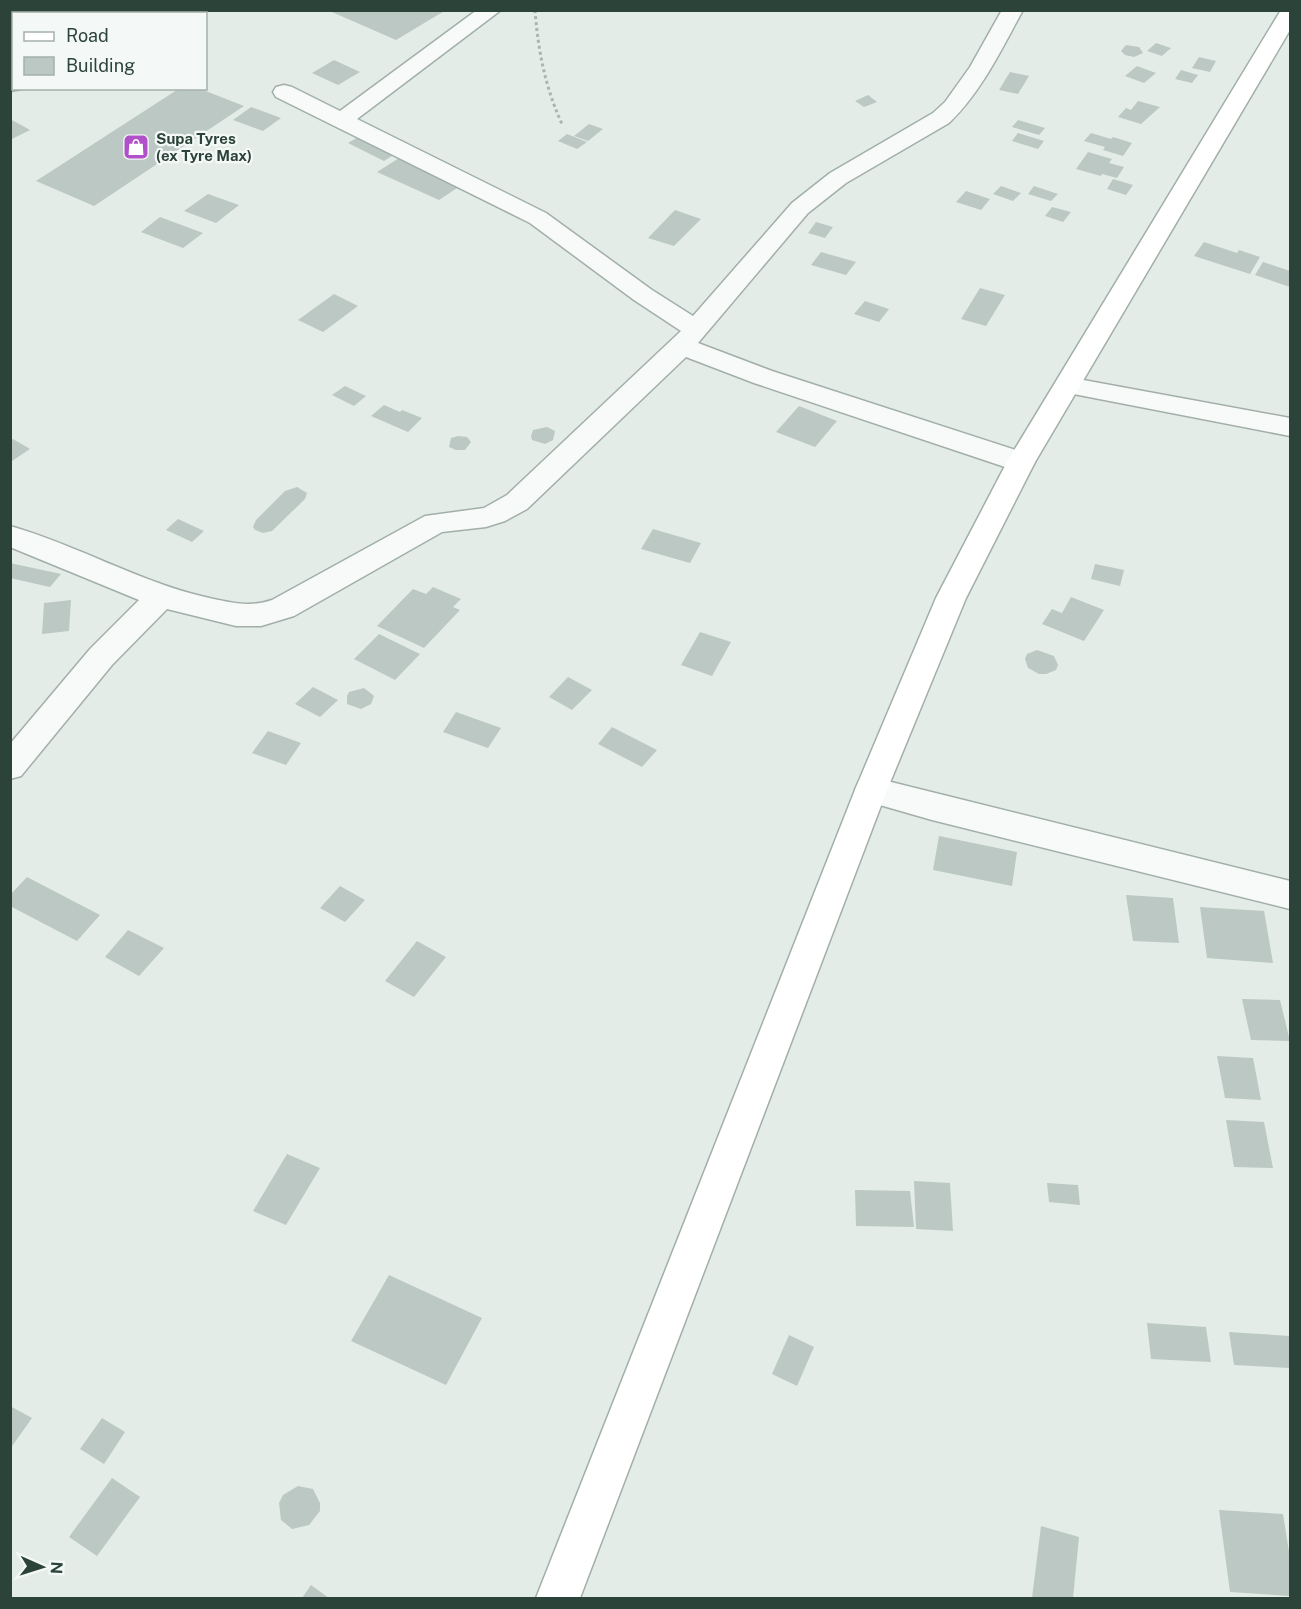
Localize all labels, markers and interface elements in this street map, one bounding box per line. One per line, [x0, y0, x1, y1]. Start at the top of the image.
legend [12, 12, 207, 90]
text: Road [66, 25, 109, 46]
text: Building [66, 55, 135, 76]
place label: Supa Tyres (ex Tyre Max) [156, 130, 252, 164]
shop icon: Supa Tyres (ex Tyre Max) [121, 132, 151, 162]
north arrow [12, 1537, 72, 1597]
text: N [47, 1561, 66, 1575]

